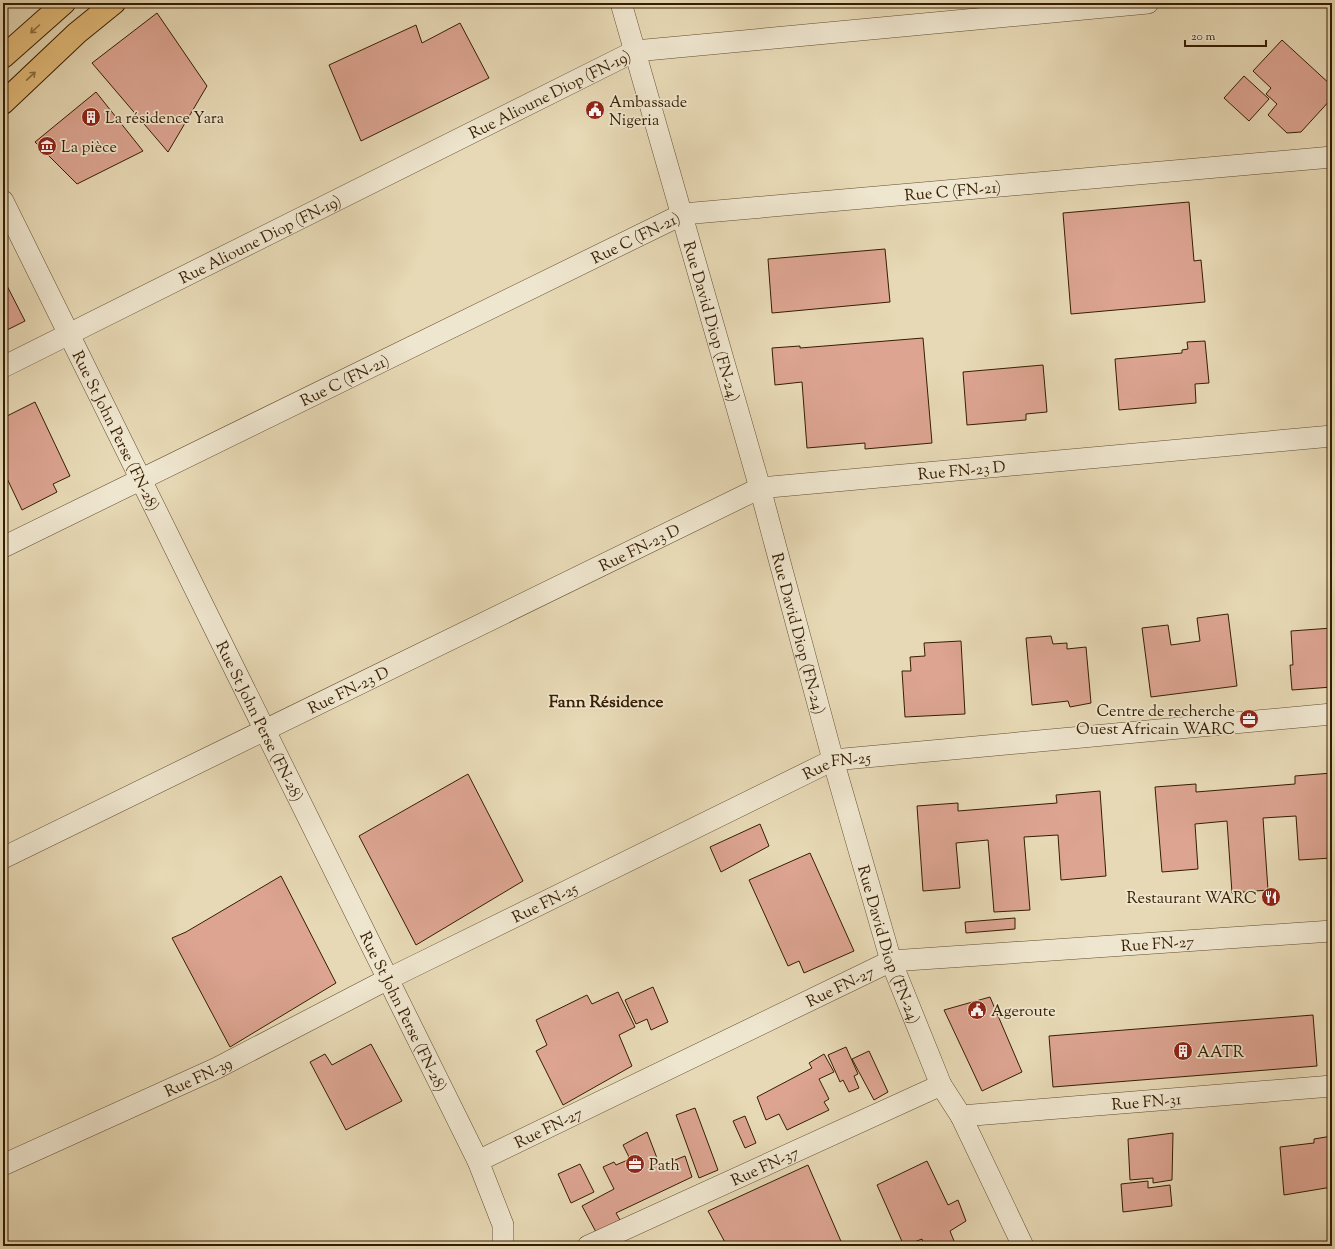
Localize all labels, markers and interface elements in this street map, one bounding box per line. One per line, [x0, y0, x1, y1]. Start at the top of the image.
scale bar [1185, 22, 1266, 48]
one-way arrow [30, 24, 40, 34]
text: 20 m [1191, 28, 1216, 46]
street label: Rue Alioune Diop (FN-19) [466, 46, 636, 146]
one-way arrow [26, 71, 36, 80]
place label: Ambassade Nigeria [609, 92, 687, 133]
public building icon: Ambassade Nigeria [584, 99, 606, 121]
building icon: La résidence Yara [80, 106, 102, 128]
place label: La résidence Yara [105, 108, 225, 131]
museum icon: La pièce [36, 135, 58, 157]
place label: La pièce [61, 137, 117, 160]
street label: Rue C (FN-21) [904, 177, 1002, 208]
street label: Rue Alioune Diop (FN-19) [176, 191, 346, 291]
street label: Rue C (FN-21) [588, 208, 685, 271]
street label: Rue David Diop (FN-24) [676, 239, 744, 405]
street label: Rue St John Perse (FN-28) [65, 347, 164, 516]
street label: Rue C (FN-21) [297, 351, 394, 414]
street label: Rue FN-23 D [917, 457, 1007, 488]
street label: Rue FN-23 D [596, 520, 685, 579]
street label: Rue David Diop (FN-24) [764, 551, 829, 717]
street label: Rue St John Perse (FN-28) [209, 638, 307, 806]
street label: Rue FN-23 D [305, 662, 394, 721]
district label: Fann Résidence [549, 691, 663, 715]
place label: Centre de recherche Ouest Africain WARC [1076, 701, 1235, 742]
office icon: Centre de recherche Ouest Africain WARC [1238, 708, 1260, 730]
street label: Rue FN-25 [799, 748, 872, 787]
street label: Rue David Diop (FN-24) [850, 863, 924, 1028]
street label: Rue FN-25 [509, 878, 583, 930]
restaurant icon: Restaurant WARC [1260, 886, 1282, 908]
place label: Restaurant WARC [1126, 888, 1257, 911]
street label: Rue St John Perse (FN-28) [352, 928, 451, 1097]
street label: Rue FN-27 [1120, 931, 1195, 959]
street label: Rue FN-27 [803, 962, 879, 1014]
public building icon: Ageroute [966, 999, 988, 1021]
place label: Ageroute [991, 1001, 1056, 1024]
building icon: AATR [1172, 1040, 1194, 1062]
place label: AATR [1197, 1042, 1245, 1065]
street label: Rue FN-39 [161, 1053, 237, 1104]
street label: Rue FN-31 [1111, 1089, 1183, 1118]
street label: Rue FN-27 [511, 1103, 587, 1156]
street label: Rue FN-37 [728, 1142, 803, 1193]
office icon: Path [624, 1153, 646, 1175]
place label: Path [649, 1155, 680, 1178]

